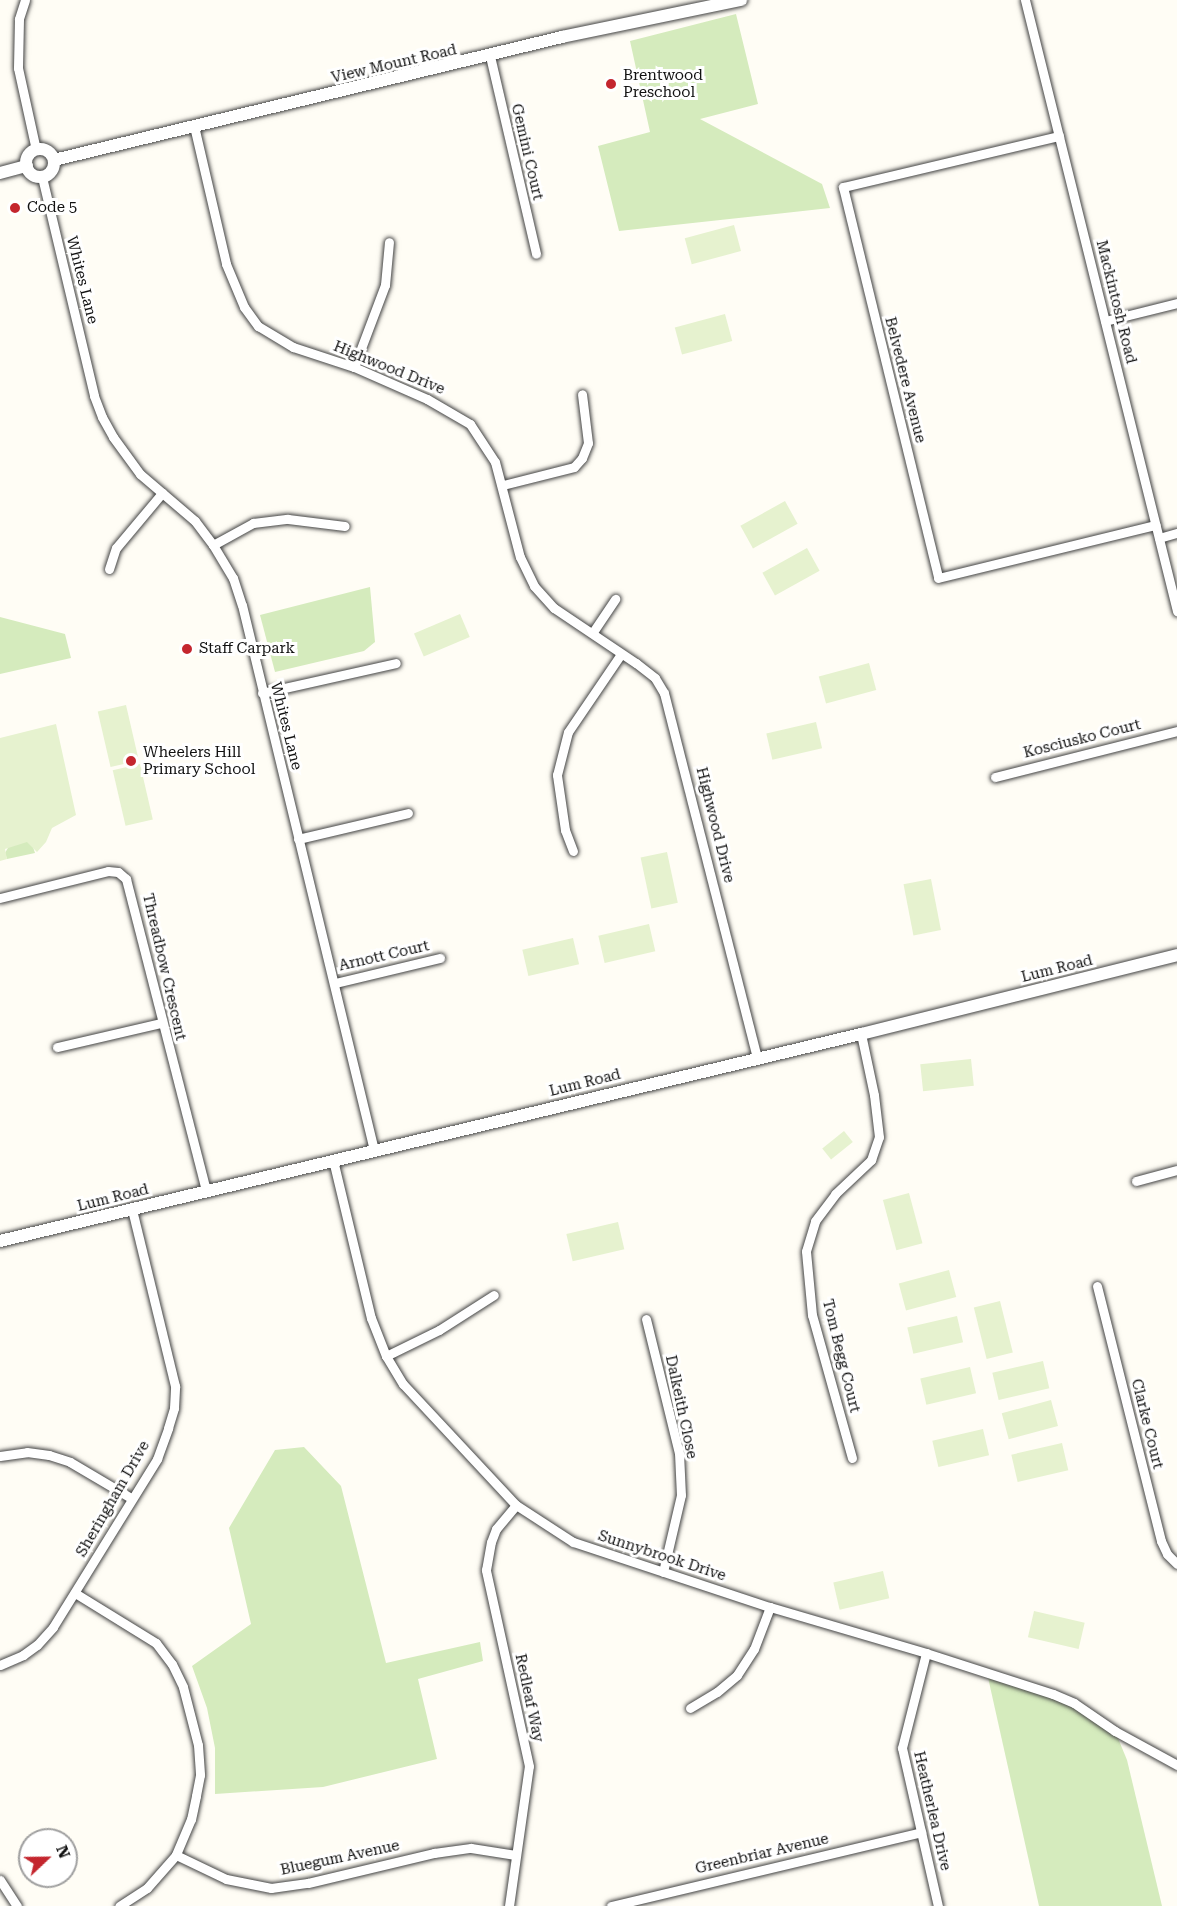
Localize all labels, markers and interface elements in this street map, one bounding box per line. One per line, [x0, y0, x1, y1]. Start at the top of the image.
street label: View Mount Road [330, 41, 458, 87]
place label: Brentwood Preschool [623, 66, 703, 101]
marker: Brentwood Preschool [604, 77, 618, 91]
street label: Gemini Court [507, 102, 547, 202]
place label: Code 5 [27, 199, 77, 217]
marker: Code 5 [8, 201, 22, 215]
street label: Whites Lane [62, 234, 102, 326]
street label: Mackintosh Road [1092, 238, 1140, 366]
street label: Belvedere Avenue [881, 315, 929, 445]
street label: Highwood Drive [331, 337, 447, 399]
place label: Staff Carpark [199, 640, 295, 658]
marker: Staff Carpark [180, 642, 194, 656]
street label: Whites Lane [266, 680, 306, 772]
street label: Kosciusko Court [1022, 716, 1142, 762]
place label: Wheelers Hill Primary School [143, 743, 255, 778]
marker: Wheelers Hill Primary School [124, 754, 138, 768]
street label: Highwood Drive [692, 765, 738, 885]
street label: Threadbow Crescent [138, 892, 190, 1042]
street label: Arnott Court [337, 937, 431, 975]
street label: Lum Road [1019, 951, 1095, 987]
street label: Lum Road [547, 1065, 623, 1101]
street label: Lum Road [75, 1180, 151, 1216]
street label: Tom Begg Court [818, 1297, 864, 1415]
street label: Dalkeith Close [661, 1354, 701, 1460]
street label: Clarke Court [1127, 1377, 1167, 1471]
street label: Sheringham Drive [72, 1438, 154, 1560]
street label: Sunnybrook Drive [596, 1527, 728, 1585]
street label: Redleaf Way [511, 1652, 547, 1744]
street label: Heatherlea Drive [910, 1750, 954, 1872]
north arrow [18, 1828, 78, 1888]
street label: Greenbriar Avenue [694, 1830, 830, 1878]
street label: Bluegum Avenue [279, 1837, 401, 1879]
text: N [52, 1843, 74, 1861]

